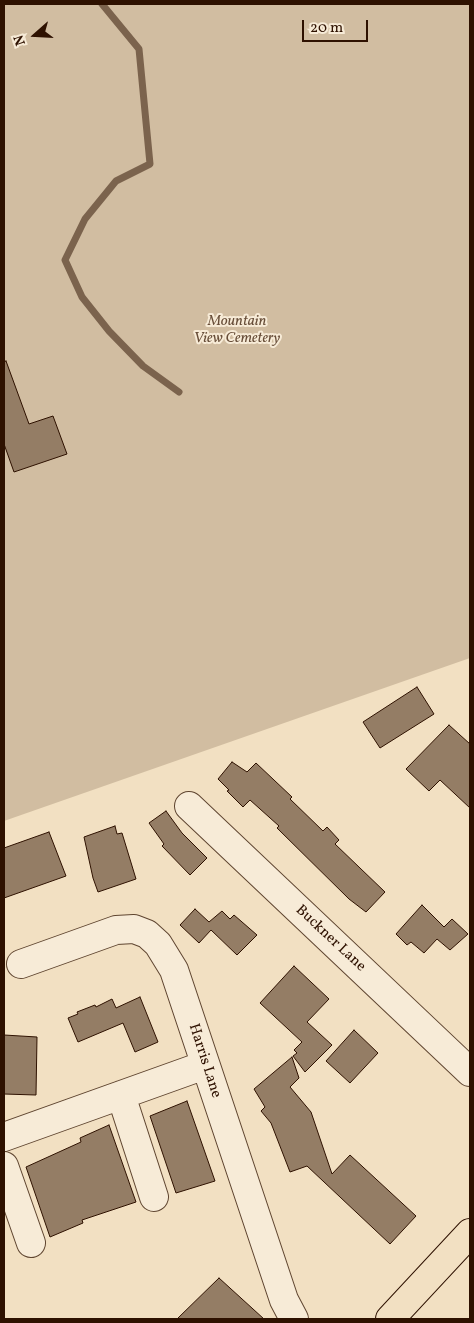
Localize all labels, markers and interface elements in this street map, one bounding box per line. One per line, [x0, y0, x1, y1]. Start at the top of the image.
north arrow [10, 10, 60, 60]
scale bar [304, 10, 370, 42]
text: 20 m [310, 18, 343, 39]
text: N [10, 32, 31, 48]
park label: Mountain View Cemetery [194, 313, 280, 348]
street label: Buckner Lane [291, 902, 369, 976]
street label: Harris Lane [184, 1022, 224, 1100]

